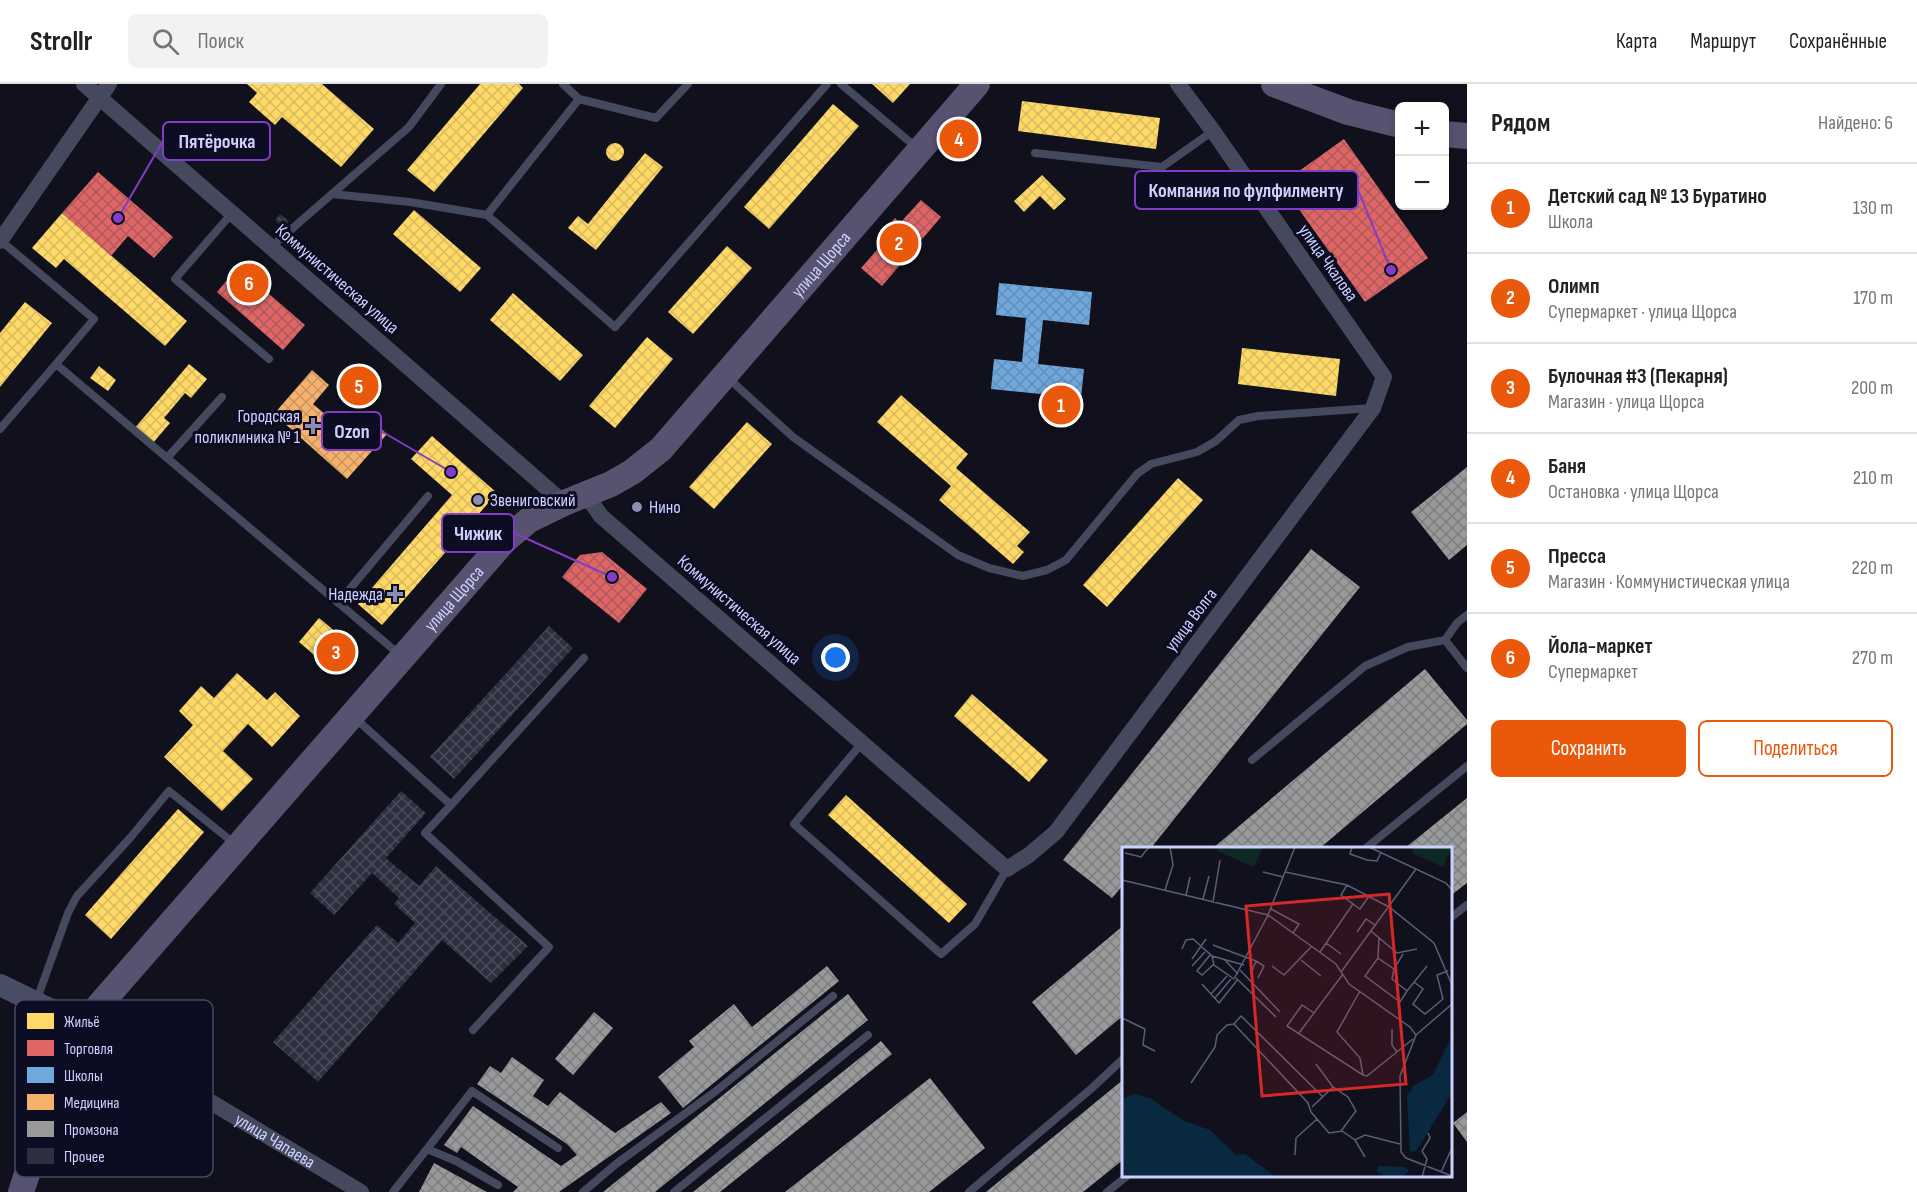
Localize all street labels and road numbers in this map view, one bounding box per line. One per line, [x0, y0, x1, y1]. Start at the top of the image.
street label: Коммунистическая улица [271, 220, 403, 338]
street label: улица Чкалова [1294, 220, 1362, 306]
street label: улица Щорса [787, 227, 855, 301]
street label: Коммунистическая улица [673, 551, 805, 669]
street label: улица Щорса [420, 561, 488, 635]
street label: улица Волга [1160, 584, 1222, 656]
street label: улица Чапаева [231, 1109, 319, 1173]

